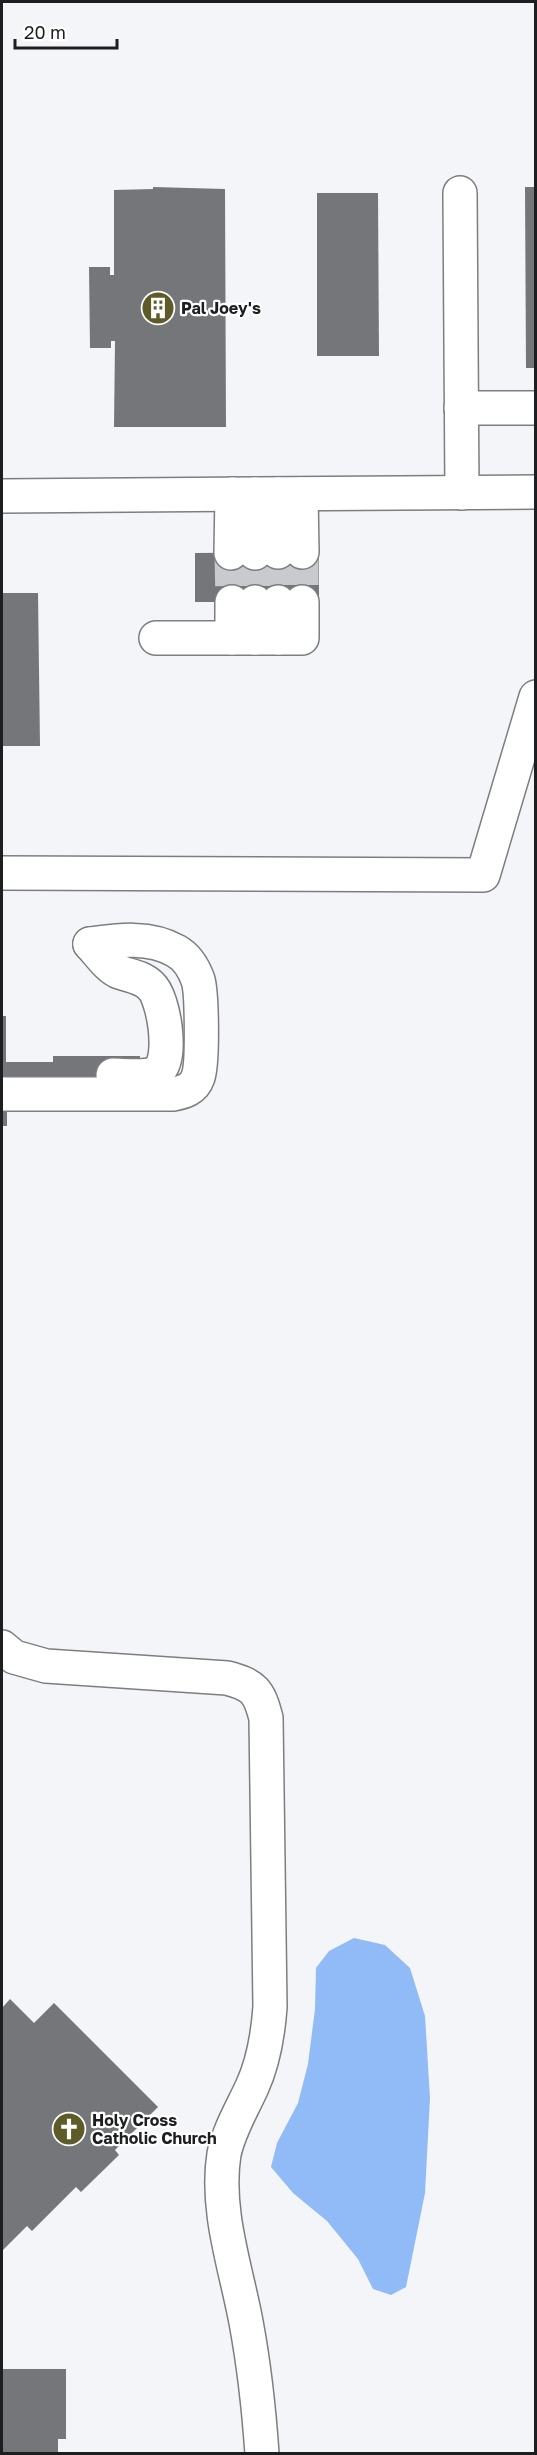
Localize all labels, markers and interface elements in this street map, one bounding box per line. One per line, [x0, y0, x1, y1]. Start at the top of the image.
scale bar [15, 12, 117, 50]
text: 20 m [24, 21, 66, 43]
building icon: Pal Joey's [140, 290, 176, 326]
place label: Pal Joey's [181, 298, 261, 318]
place label: Holy Cross Catholic Church [92, 2110, 217, 2148]
church icon: Holy Cross Catholic Church [51, 2111, 87, 2147]

